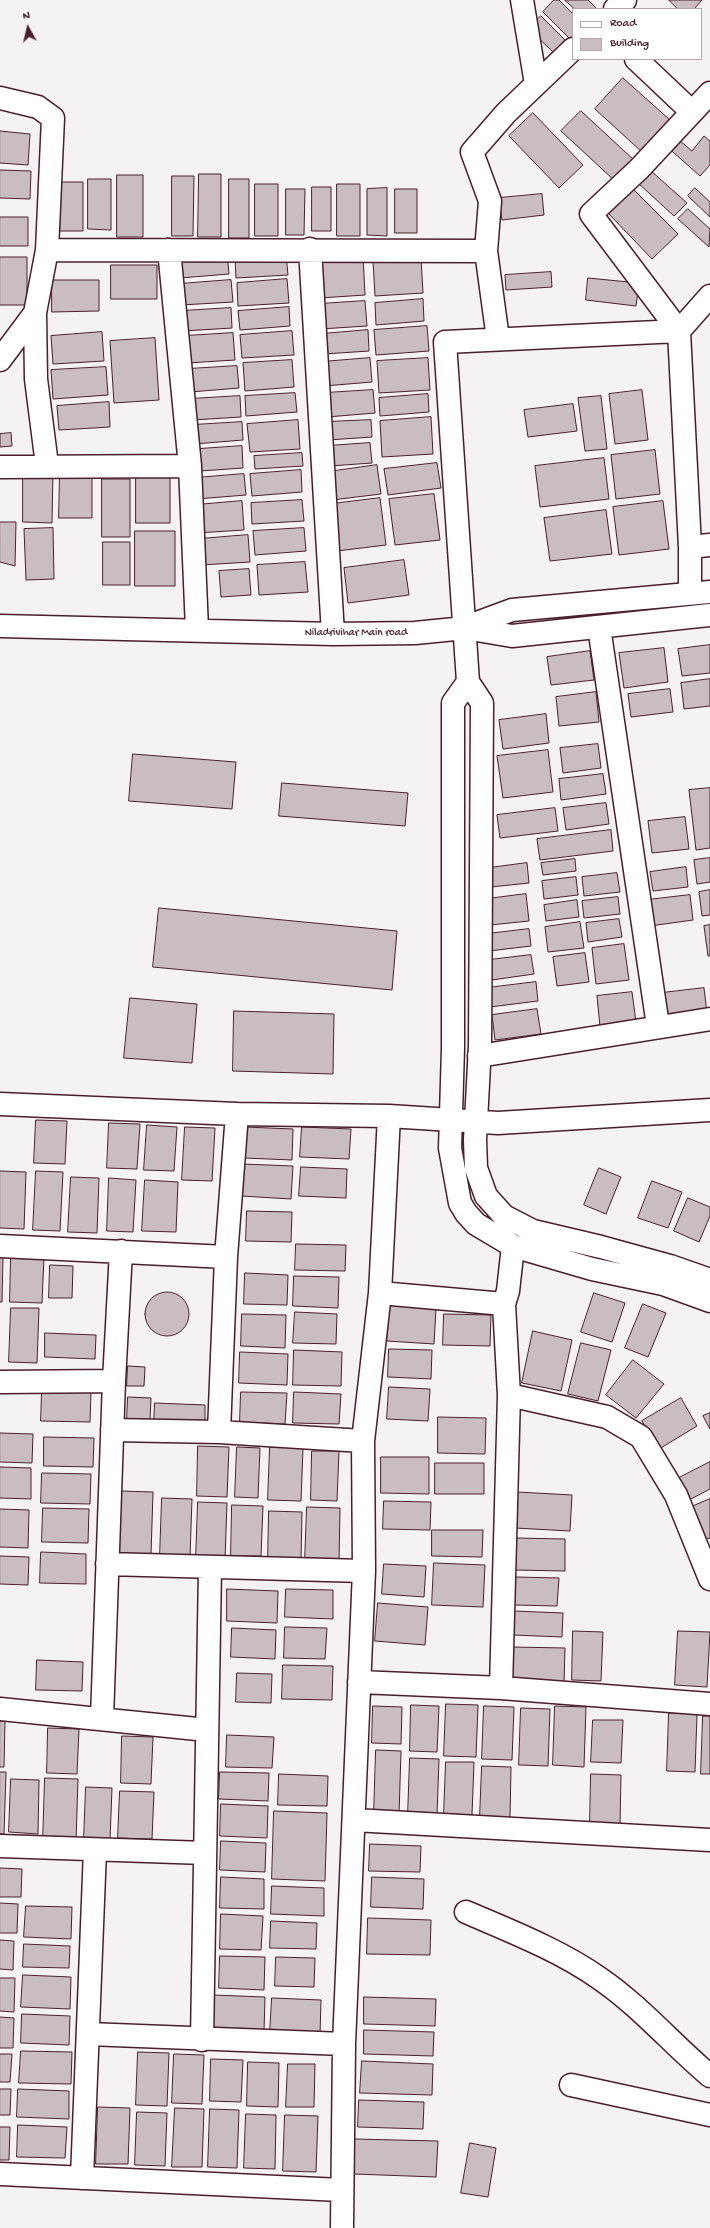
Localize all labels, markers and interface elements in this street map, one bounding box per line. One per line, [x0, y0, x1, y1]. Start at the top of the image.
north arrow [8, 8, 48, 48]
legend [572, 8, 702, 60]
text: N [22, 10, 31, 23]
text: Road [610, 17, 636, 31]
text: Building [610, 37, 649, 51]
street label: Niladrivihar Main road [305, 626, 407, 640]

